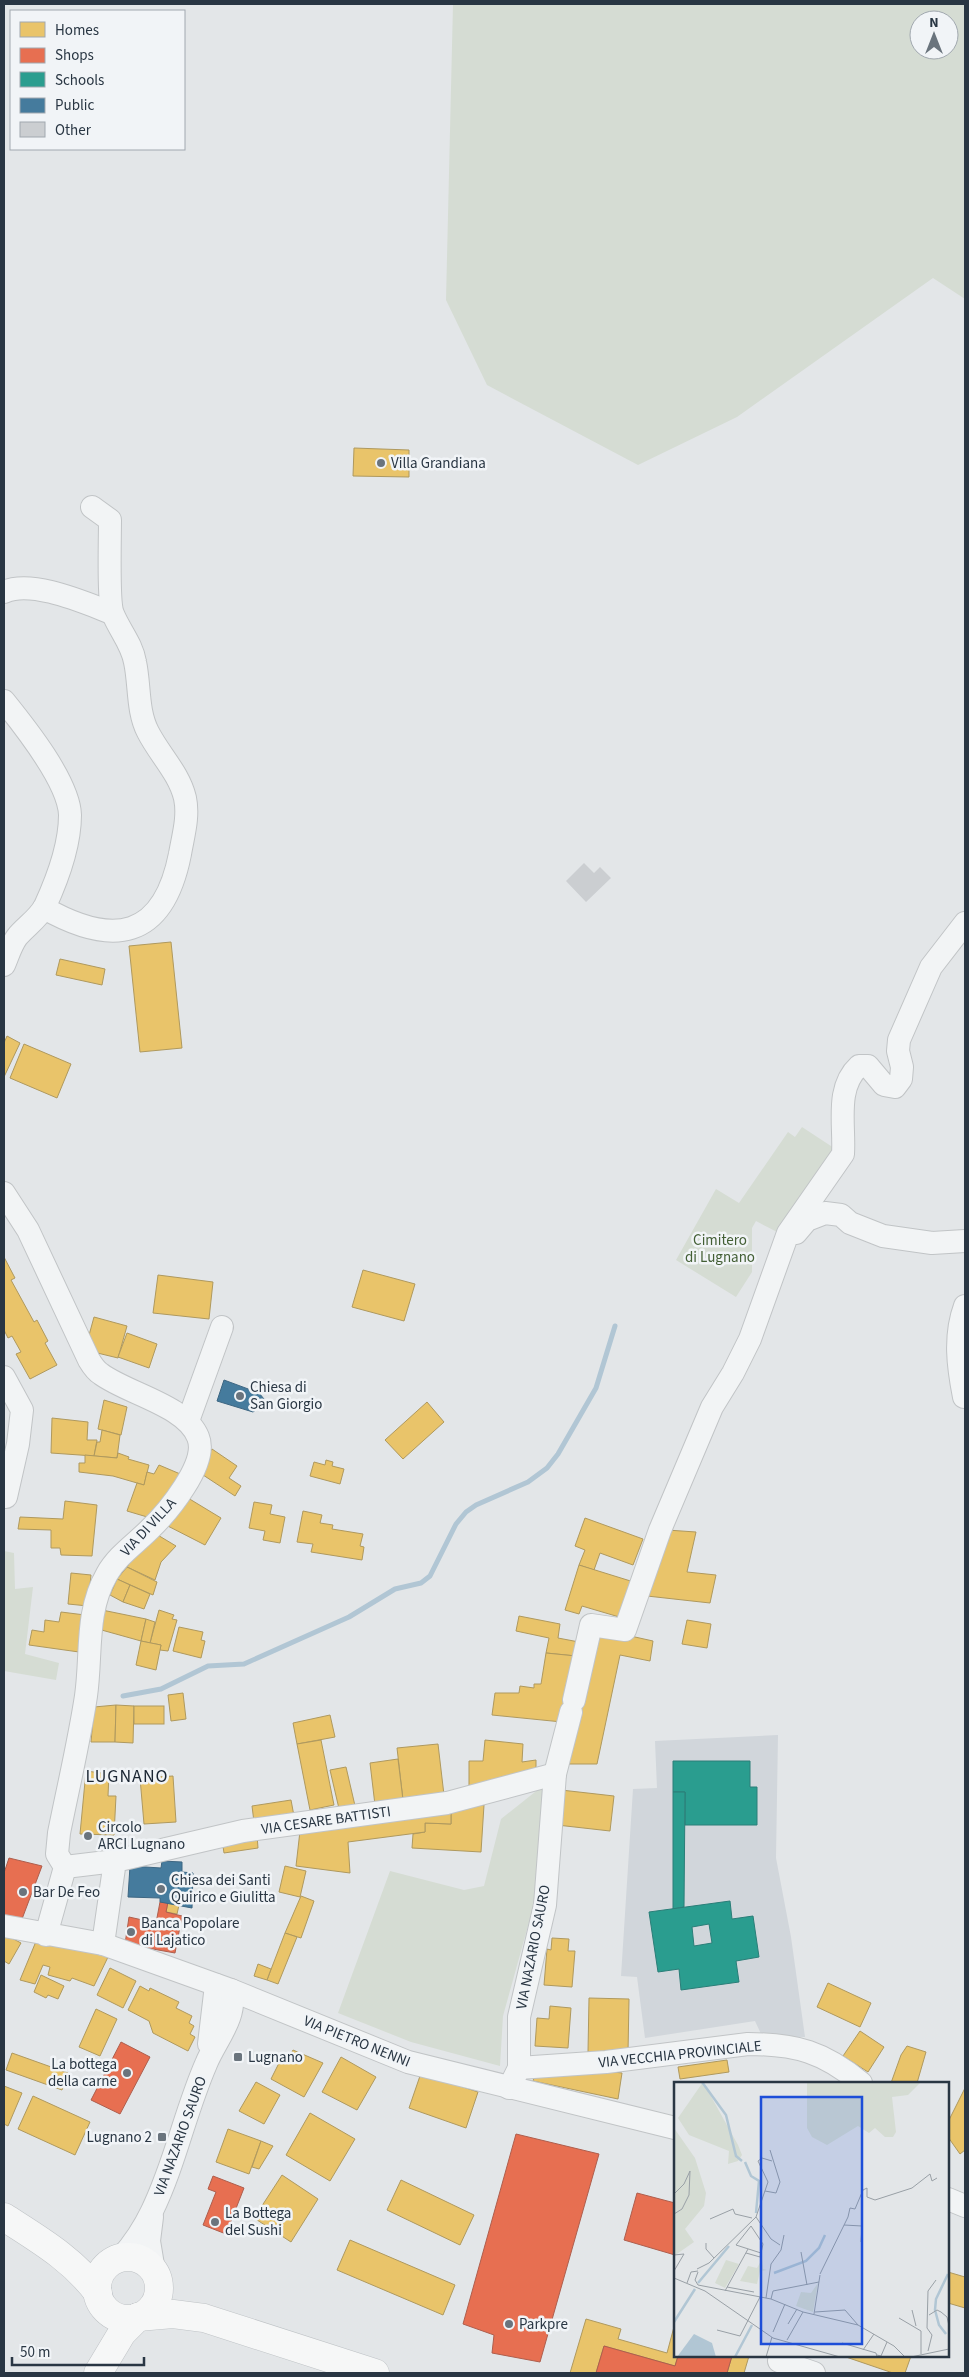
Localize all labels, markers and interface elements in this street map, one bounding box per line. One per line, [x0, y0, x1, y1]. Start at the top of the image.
legend [10, 10, 185, 150]
north arrow [909, 10, 959, 60]
text: N [929, 13, 939, 33]
text: Homes [55, 20, 99, 41]
text: Shops [55, 45, 94, 66]
text: Schools [55, 70, 104, 91]
text: Public [55, 95, 94, 116]
text: Other [55, 120, 92, 141]
place label: Villa Grandiana [391, 453, 486, 474]
marker: Villa Grandiana [375, 457, 387, 469]
park label: Cimitero di Lugnano [685, 1230, 755, 1268]
place label: Chiesa di San Giorgio [250, 1377, 322, 1415]
marker: Chiesa di San Giorgio [234, 1390, 246, 1402]
street label: VIA DI VILLA [116, 1493, 182, 1561]
district label: LUGNANO [86, 1764, 168, 1789]
street label: VIA CESARE BATTISTI [260, 1801, 392, 1840]
place label: Circolo ARCI Lugnano [98, 1817, 185, 1855]
marker: Circolo ARCI Lugnano [82, 1830, 94, 1842]
place label: Chiesa dei Santi Quirico e Giulitta [171, 1870, 276, 1908]
place label: Bar De Feo [33, 1882, 100, 1903]
marker: Chiesa dei Santi Quirico e Giulitta [155, 1883, 167, 1895]
street label: VIA NAZARIO SAURO [511, 1883, 556, 2011]
marker: Bar De Feo [17, 1886, 29, 1898]
place label: Banca Popolare di Lajatico [141, 1913, 239, 1951]
marker: Banca Popolare di Lajatico [125, 1926, 137, 1938]
street label: VIA PIETRO NENNI [300, 2010, 413, 2072]
street label: VIA VECCHIA PROVINCIALE [597, 2035, 763, 2074]
place label: Lugnano [248, 2047, 303, 2068]
marker: Lugnano [232, 2051, 244, 2063]
place label: La bottega della carne [48, 2054, 117, 2092]
marker: La bottega della carne [121, 2067, 133, 2079]
street label: VIA NAZARIO SAURO [149, 2073, 212, 2199]
inset map [674, 2082, 949, 2357]
place label: Lugnano 2 [87, 2127, 152, 2148]
marker: Lugnano 2 [156, 2131, 168, 2143]
place label: La Bottega del Sushi [225, 2203, 291, 2241]
marker: La Bottega del Sushi [209, 2216, 221, 2228]
place label: Parkpre [519, 2314, 568, 2335]
marker: Parkpre [503, 2318, 515, 2330]
scale bar [12, 2334, 145, 2366]
text: 50 m [20, 2342, 50, 2363]

